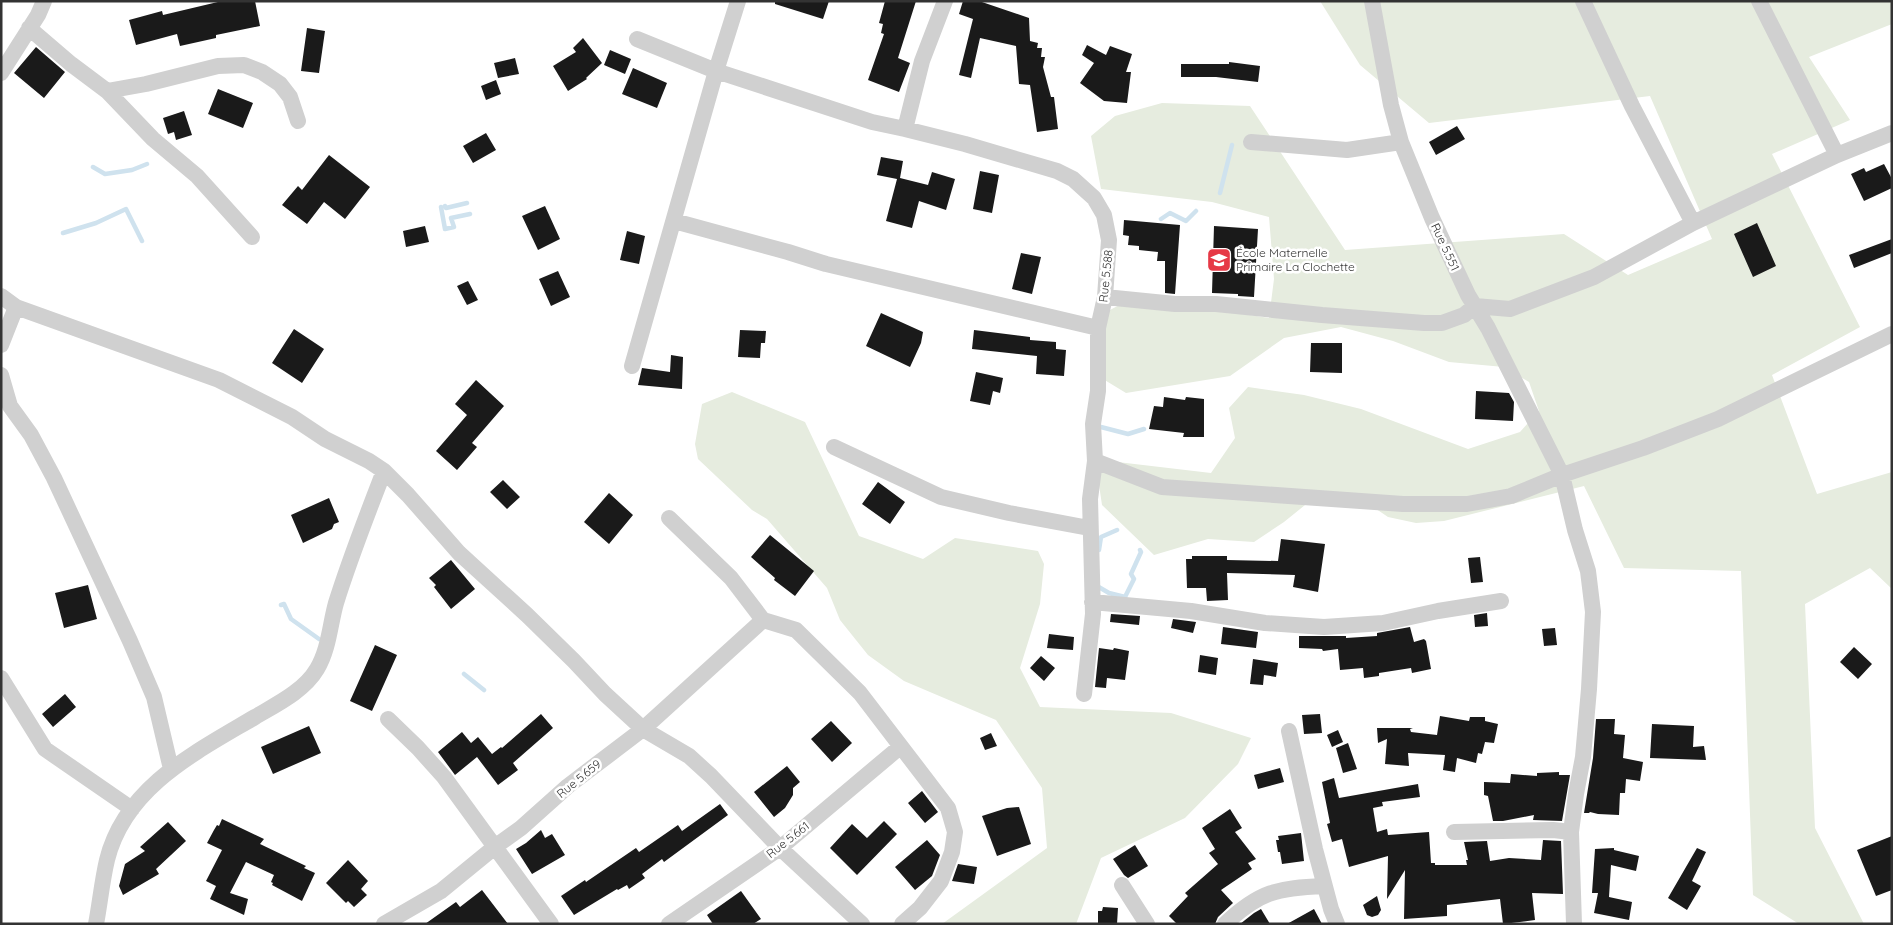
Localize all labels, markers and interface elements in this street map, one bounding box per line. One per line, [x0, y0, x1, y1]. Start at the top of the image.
street label: Rue 5.551 [1428, 221, 1463, 273]
place label: École Maternelle Primaire La Clochette [1236, 245, 1355, 274]
school or university icon: École Maternelle Primaire La Clochette [1206, 247, 1232, 273]
street label: Rue 5.588 [1095, 249, 1116, 303]
street label: Rue 5.659 [553, 756, 604, 801]
street label: Rue 5.661 [763, 818, 812, 861]

